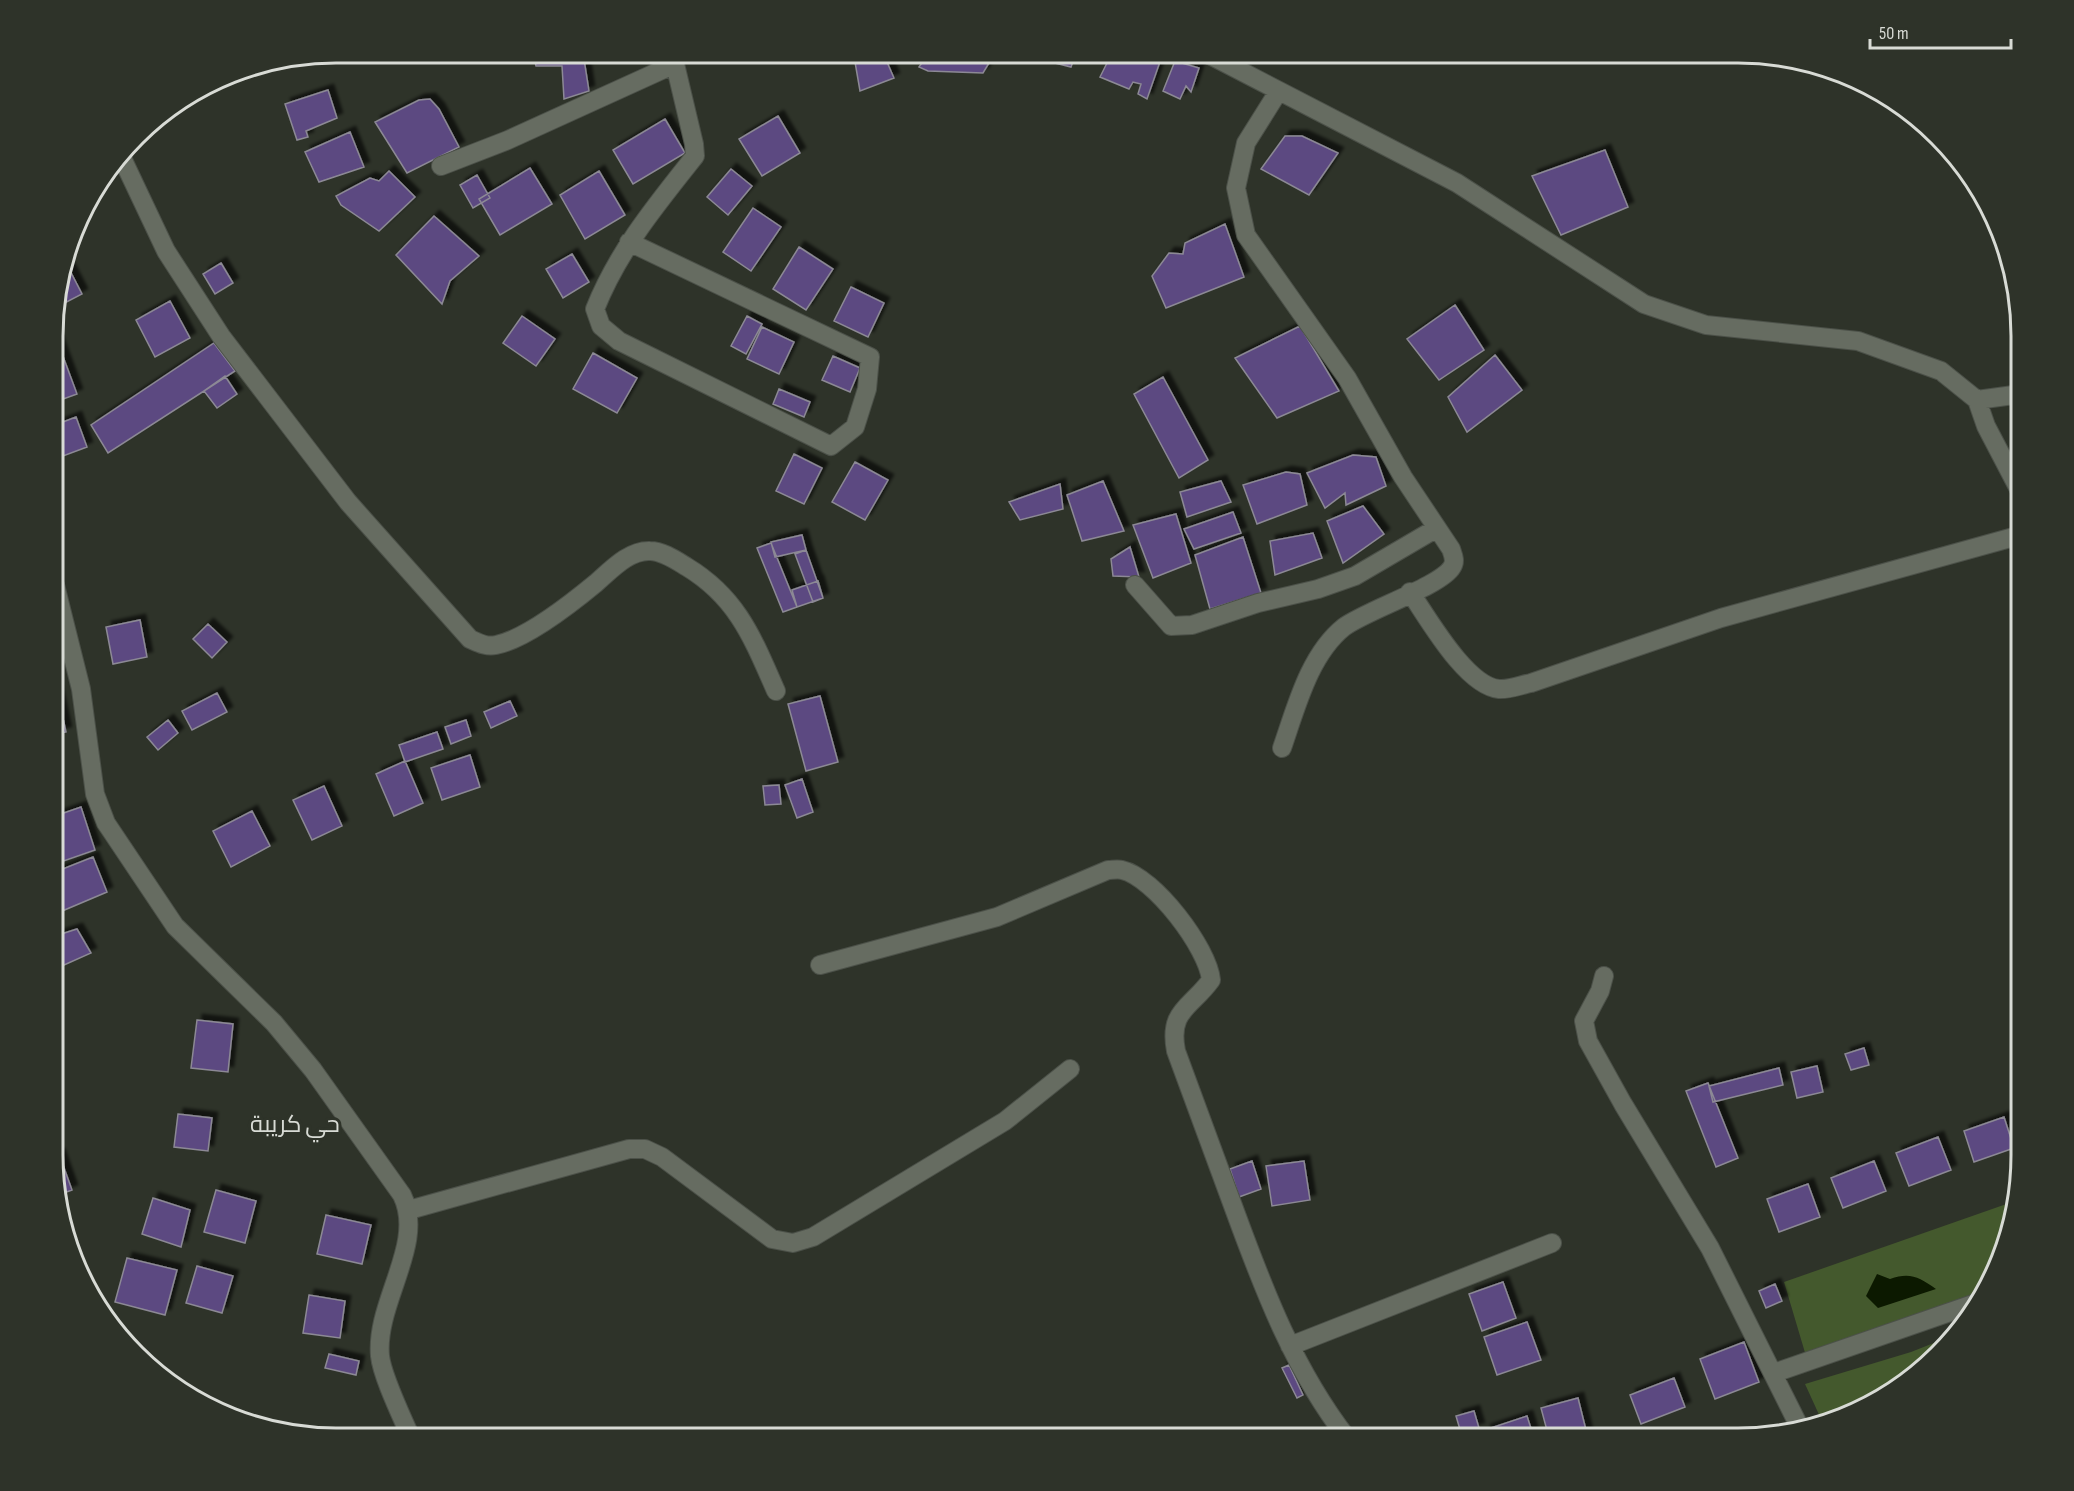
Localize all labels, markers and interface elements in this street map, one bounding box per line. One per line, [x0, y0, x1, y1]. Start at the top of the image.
scale bar [1870, 12, 2011, 50]
text: 50 m [1879, 23, 1909, 44]
district label: حي كريبة [250, 1110, 340, 1143]

